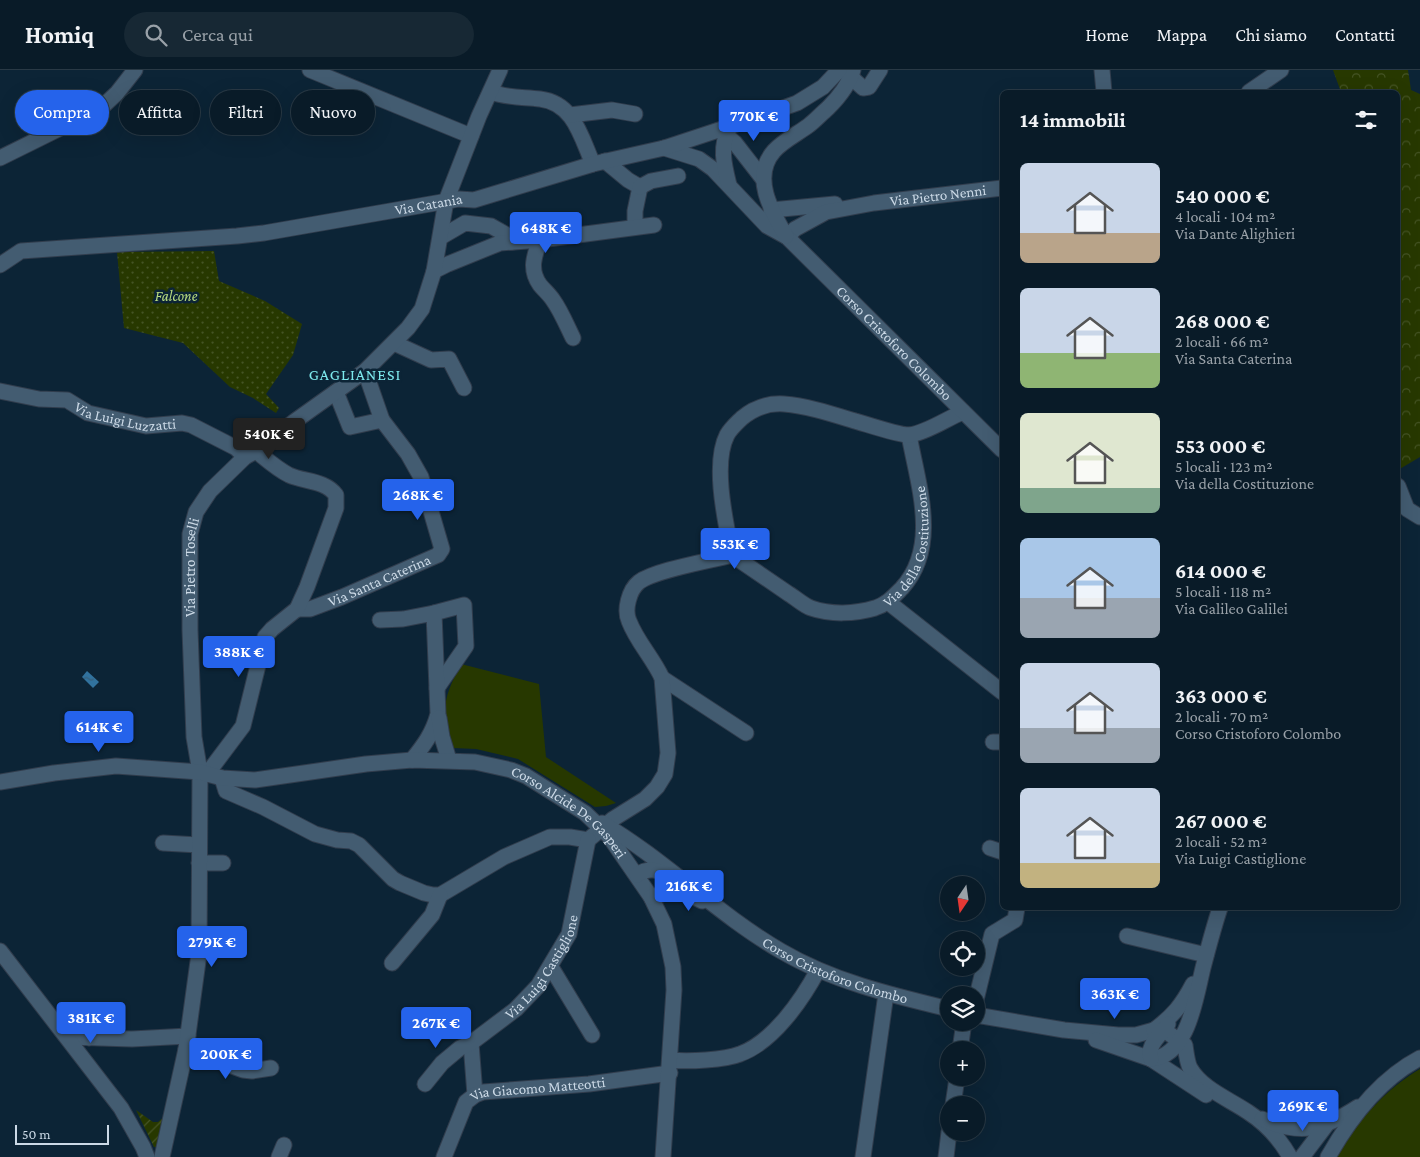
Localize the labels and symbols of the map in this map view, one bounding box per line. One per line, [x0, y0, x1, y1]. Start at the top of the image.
pin: 770K € [713, 100, 795, 142]
street label: Via Pietro Nenni [889, 182, 987, 209]
street label: Via Catania [393, 191, 464, 218]
pin: 648K € [505, 212, 587, 254]
street label: Corso Cristoforo Colombo [833, 283, 955, 404]
park label: Falcone [155, 288, 198, 304]
district label: GAGLIANESI [309, 366, 401, 383]
street label: Via Luigi Luzzatti [71, 398, 177, 434]
pin: 540K € [228, 418, 310, 460]
pin: 268K € [377, 478, 459, 521]
street label: Via della Costituzione [880, 485, 932, 610]
street label: Via Pietro Toselli [182, 516, 202, 617]
pin: 553K € [694, 528, 776, 570]
street label: Via Santa Caterina [326, 551, 433, 610]
pin: 388K € [198, 636, 280, 678]
pin: 614K € [58, 710, 140, 753]
street label: Corso Alcide De Gasperi [509, 763, 630, 861]
pin: 216K € [648, 870, 730, 912]
north arrow [940, 876, 985, 921]
street label: Via Luigi Castiglione [502, 913, 581, 1022]
pin: 279K € [171, 926, 253, 968]
street label: Corso Cristoforo Colombo [759, 934, 910, 1007]
pin: 363K € [1074, 978, 1156, 1020]
pin: 381K € [50, 1002, 132, 1044]
pin: 267K € [395, 1006, 477, 1049]
pin: 200K € [185, 1038, 267, 1080]
street label: Via Giacomo Matteotti [467, 1074, 606, 1104]
pin: 269K € [1262, 1090, 1344, 1132]
scale bar [15, 1122, 109, 1145]

